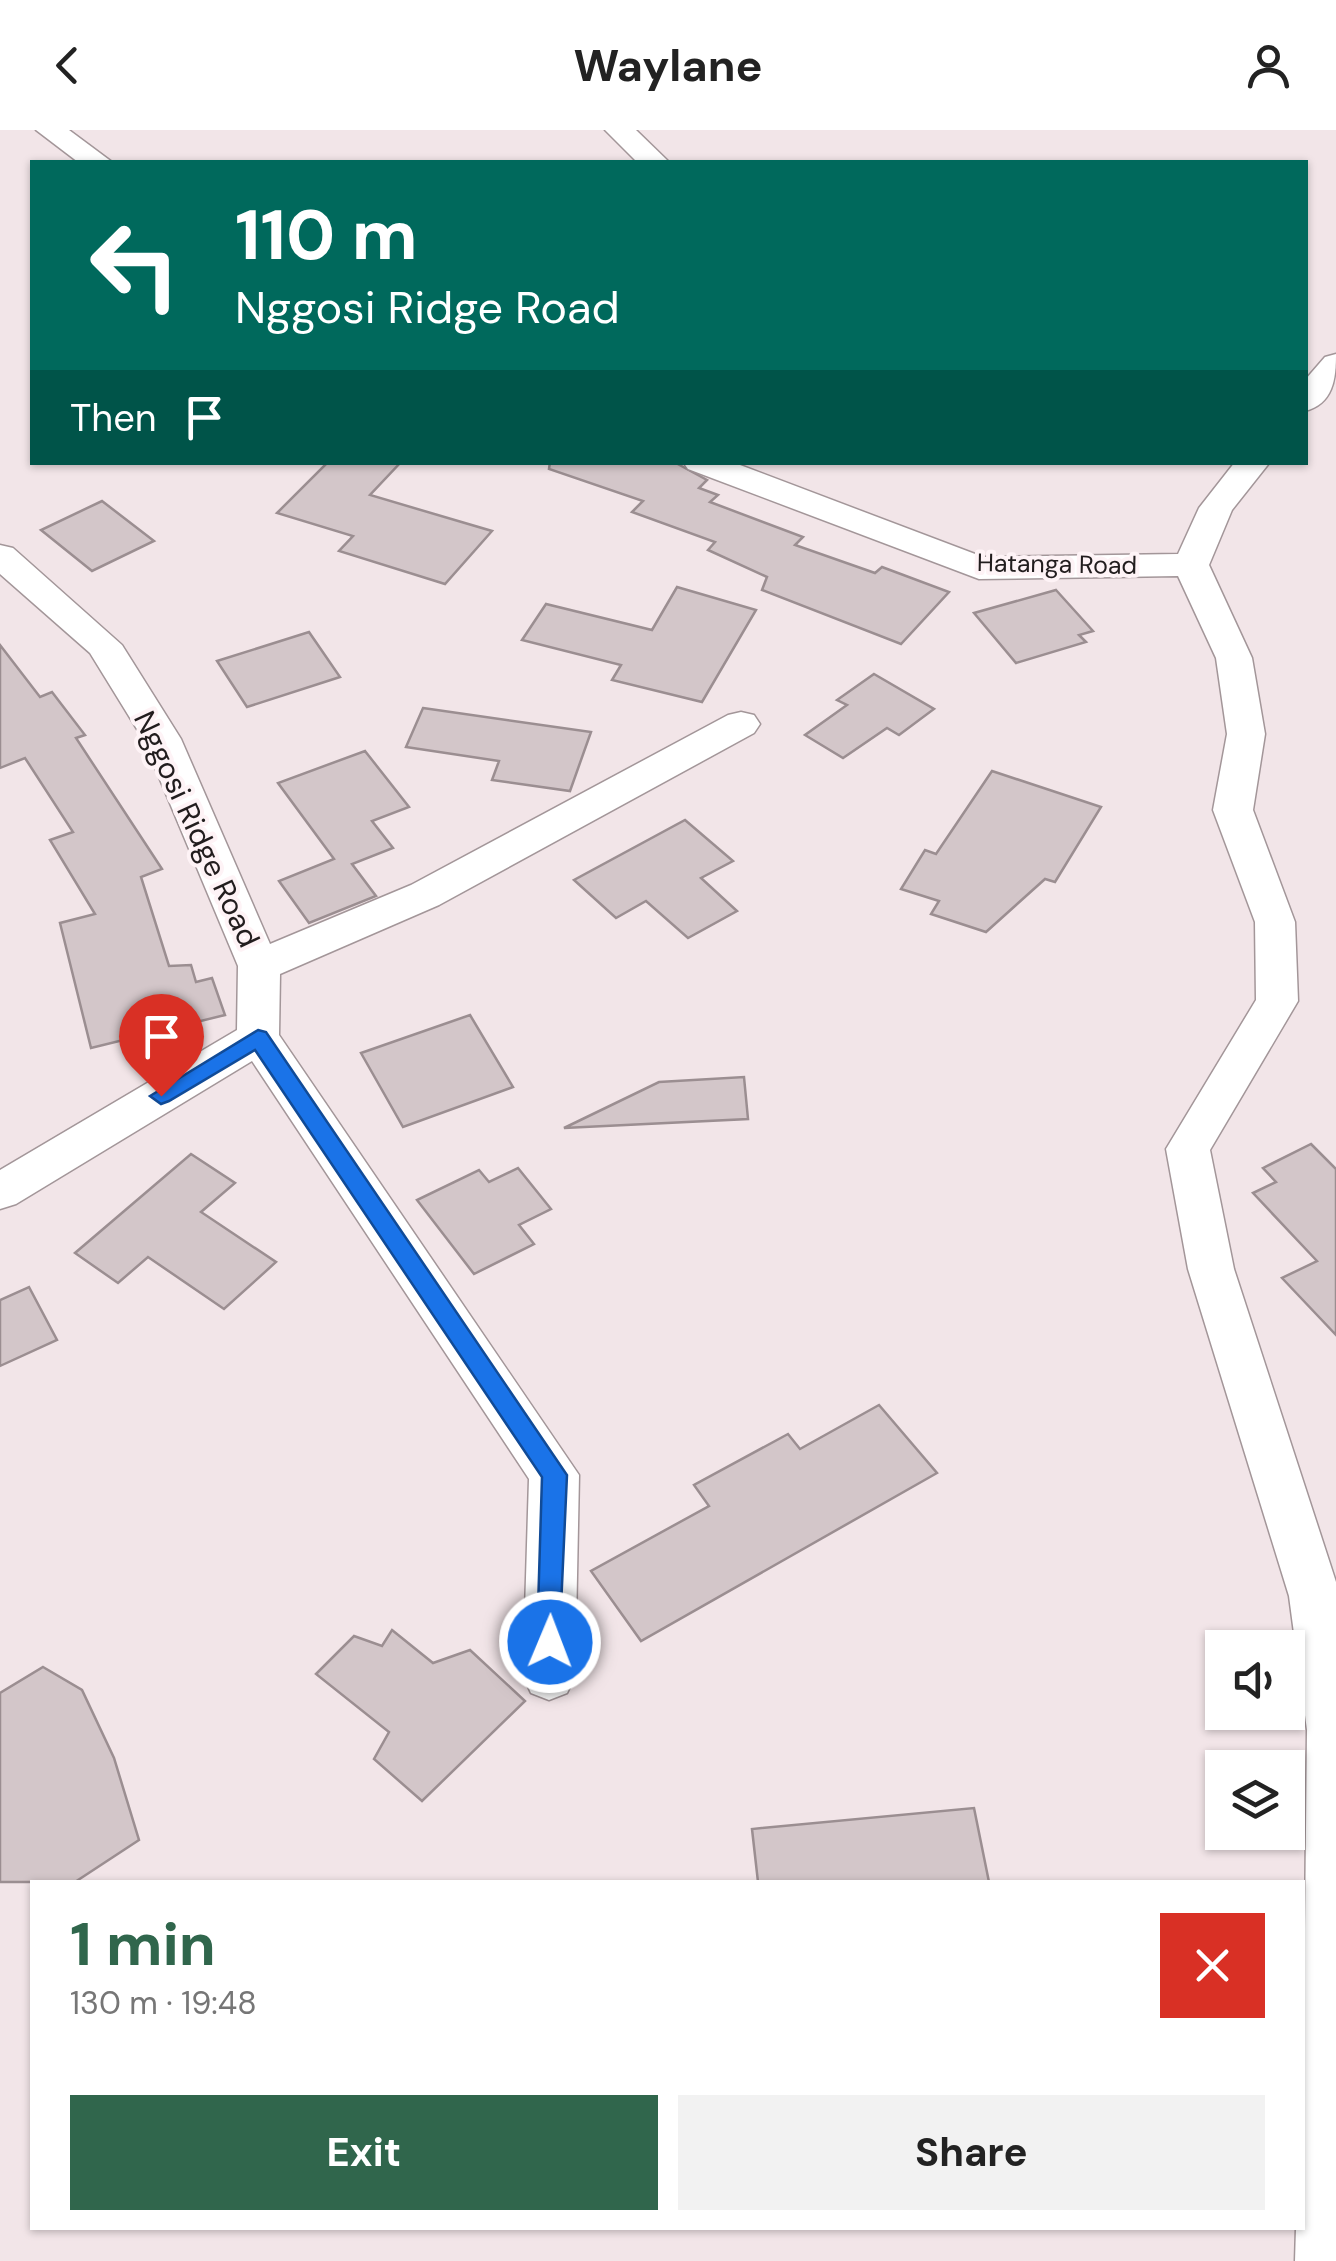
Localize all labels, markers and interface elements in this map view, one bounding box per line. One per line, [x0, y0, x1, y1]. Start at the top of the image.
text: Waylane [573, 36, 763, 95]
icon: back [40, 38, 95, 93]
icon: person [1241, 38, 1296, 93]
text: 110 m [235, 190, 418, 281]
icon: left [70, 200, 200, 330]
text: Nggosi Ridge Road [235, 278, 620, 337]
icon: arrive [177, 390, 232, 445]
text: Then [70, 393, 157, 443]
street label: Hatanga Road [977, 546, 1137, 582]
street label: Nggosi Ridge Road [125, 705, 269, 953]
pin [119, 994, 204, 1097]
icon: arrive [134, 1009, 189, 1064]
position arrow [498, 1590, 602, 1694]
map controls [1205, 1630, 1305, 1850]
button: sound [1205, 1630, 1305, 1730]
button: layers [1205, 1750, 1305, 1850]
text: 1 min [70, 1905, 216, 1984]
button: close [1160, 1913, 1265, 2018]
text: 130 m · 19:48 [70, 1982, 257, 2024]
button: Exit [70, 2095, 658, 2210]
button: Share [678, 2095, 1265, 2210]

